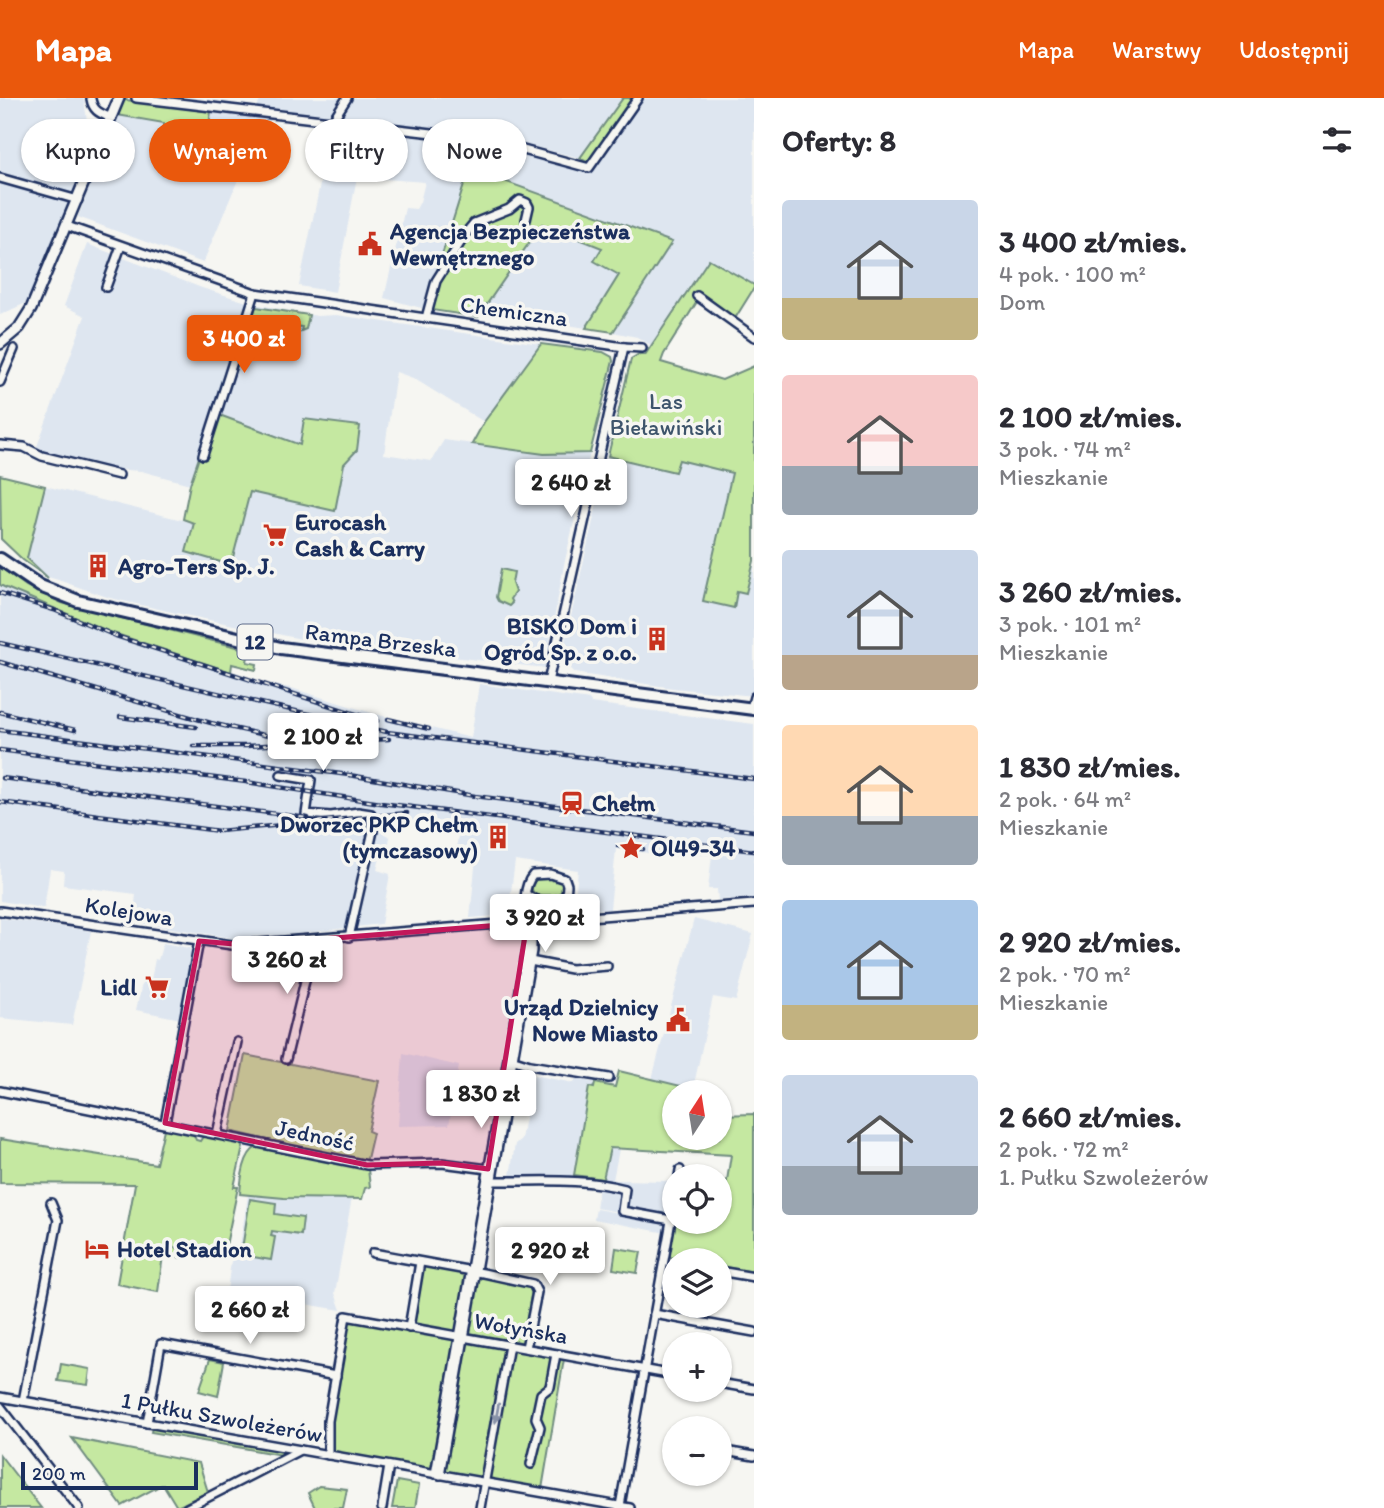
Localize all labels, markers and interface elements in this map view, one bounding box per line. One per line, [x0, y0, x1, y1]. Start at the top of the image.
text: Mapa [35, 30, 112, 69]
text: Mapa [1018, 35, 1074, 64]
text: Warstwy [1112, 35, 1201, 64]
text: Udostępnij [1239, 35, 1349, 64]
chip: Kupno [21, 119, 135, 182]
chip: Wynajem [149, 119, 291, 182]
chip: Filtry [305, 119, 408, 182]
chip: Nowe [422, 119, 527, 182]
icon: filters [1318, 121, 1356, 159]
text: Oferty: 8 [782, 122, 896, 159]
place label: Agencja Bezpieczeństwa Wewnętrznego [389, 217, 631, 271]
text: 3 400 zł/mies. [999, 223, 1187, 260]
icon: home [838, 228, 922, 312]
public building icon: Agencja Bezpieczeństwa Wewnętrznego [356, 230, 384, 258]
text: 4 pok. · 100 m² [999, 260, 1146, 288]
text: Dom [999, 288, 1045, 316]
street label: Chemiczna [458, 290, 570, 332]
pin: 3 400 zł [172, 316, 316, 375]
text: 3 400 zł [203, 324, 285, 352]
park label: Las Bieławiński [610, 387, 722, 441]
text: 2 100 zł/mies. [999, 398, 1182, 435]
icon: home [838, 403, 922, 487]
text: 3 pok. · 74 m² [999, 435, 1131, 463]
pin: 2 640 zł [499, 460, 643, 519]
text: Mieszkanie [999, 463, 1108, 491]
text: 2 640 zł [531, 468, 611, 496]
place label: Eurocash Cash & Carry [295, 508, 425, 562]
supermarket icon: Eurocash Cash & Carry [261, 521, 289, 549]
building icon: Agro-Ters Sp. J. [84, 552, 112, 580]
place label: Agro-Ters Sp. J. [117, 552, 275, 580]
text: 3 260 zł/mies. [999, 573, 1182, 610]
icon: home [838, 578, 922, 662]
text: 3 pok. · 101 m² [999, 610, 1141, 638]
place label: BISKO Dom i Ogród Sp. z o.o. [484, 612, 637, 666]
street label: Rampa Brzeska [304, 617, 458, 663]
road number: 12 [238, 624, 272, 660]
building icon: BISKO Dom i Ogród Sp. z o.o. [643, 625, 671, 653]
text: Mieszkanie [999, 638, 1108, 666]
pin: 2 100 zł [251, 714, 395, 773]
text: 2 100 zł [284, 722, 362, 750]
text: 1 830 zł/mies. [999, 748, 1181, 785]
icon: home [838, 753, 922, 837]
text: 2 pok. · 64 m² [999, 785, 1131, 813]
station icon: Chełm [558, 789, 586, 817]
place label: Chełm [592, 789, 656, 817]
place label: Dworzec PKP Chełm (tymczasowy) [280, 810, 478, 864]
text: Mieszkanie [999, 813, 1108, 841]
building icon: Dworzec PKP Chełm (tymczasowy) [484, 823, 512, 851]
place icon: Ol49-34 [617, 834, 645, 862]
place label: Ol49-34 [651, 834, 736, 862]
street label: Kolejowa [83, 890, 175, 932]
pin: 3 920 zł [473, 894, 617, 954]
text: 3 920 zł [506, 903, 584, 931]
text: 2 920 zł/mies. [999, 923, 1181, 960]
icon: home [838, 928, 922, 1012]
pin: 3 260 zł [215, 936, 359, 996]
text: 3 260 zł [248, 945, 326, 973]
text: 2 pok. · 70 m² [999, 960, 1131, 988]
place label: Lidl [100, 973, 137, 1001]
supermarket icon: Lidl [143, 973, 171, 1001]
text: Mieszkanie [999, 988, 1108, 1016]
place label: Urząd Dzielnicy Nowe Miasto [504, 993, 658, 1047]
public building icon: Urząd Dzielnicy Nowe Miasto [664, 1006, 692, 1034]
pin: 1 830 zł [409, 1070, 553, 1130]
text: 1 830 zł [442, 1079, 520, 1107]
north arrow [662, 1080, 732, 1150]
map controls [662, 1080, 732, 1486]
text: 2 660 zł/mies. [999, 1098, 1182, 1135]
icon: home [838, 1103, 922, 1187]
street label: Jedność [273, 1113, 357, 1157]
text: 2 pok. · 72 m² [999, 1135, 1129, 1163]
text: 1. Pułku Szwoleżerów [999, 1163, 1208, 1191]
button: locate [662, 1164, 732, 1234]
pin: 2 920 zł [478, 1228, 622, 1287]
hotel icon: Hotel Stadion [83, 1235, 111, 1263]
place label: Hotel Stadion [117, 1235, 253, 1263]
text: 2 920 zł [511, 1236, 589, 1264]
button: layers [662, 1248, 732, 1318]
pin: 2 660 zł [178, 1286, 322, 1346]
text: 2 660 zł [211, 1295, 289, 1323]
street label: Wołyńska [472, 1306, 570, 1350]
button: + [662, 1332, 732, 1402]
street label: 1 Pułku Szwoleżerów [119, 1386, 325, 1448]
one-way arrow [491, 1402, 502, 1424]
button: − [662, 1416, 732, 1486]
scale bar [21, 1459, 198, 1491]
text: 200 m [32, 1462, 86, 1485]

